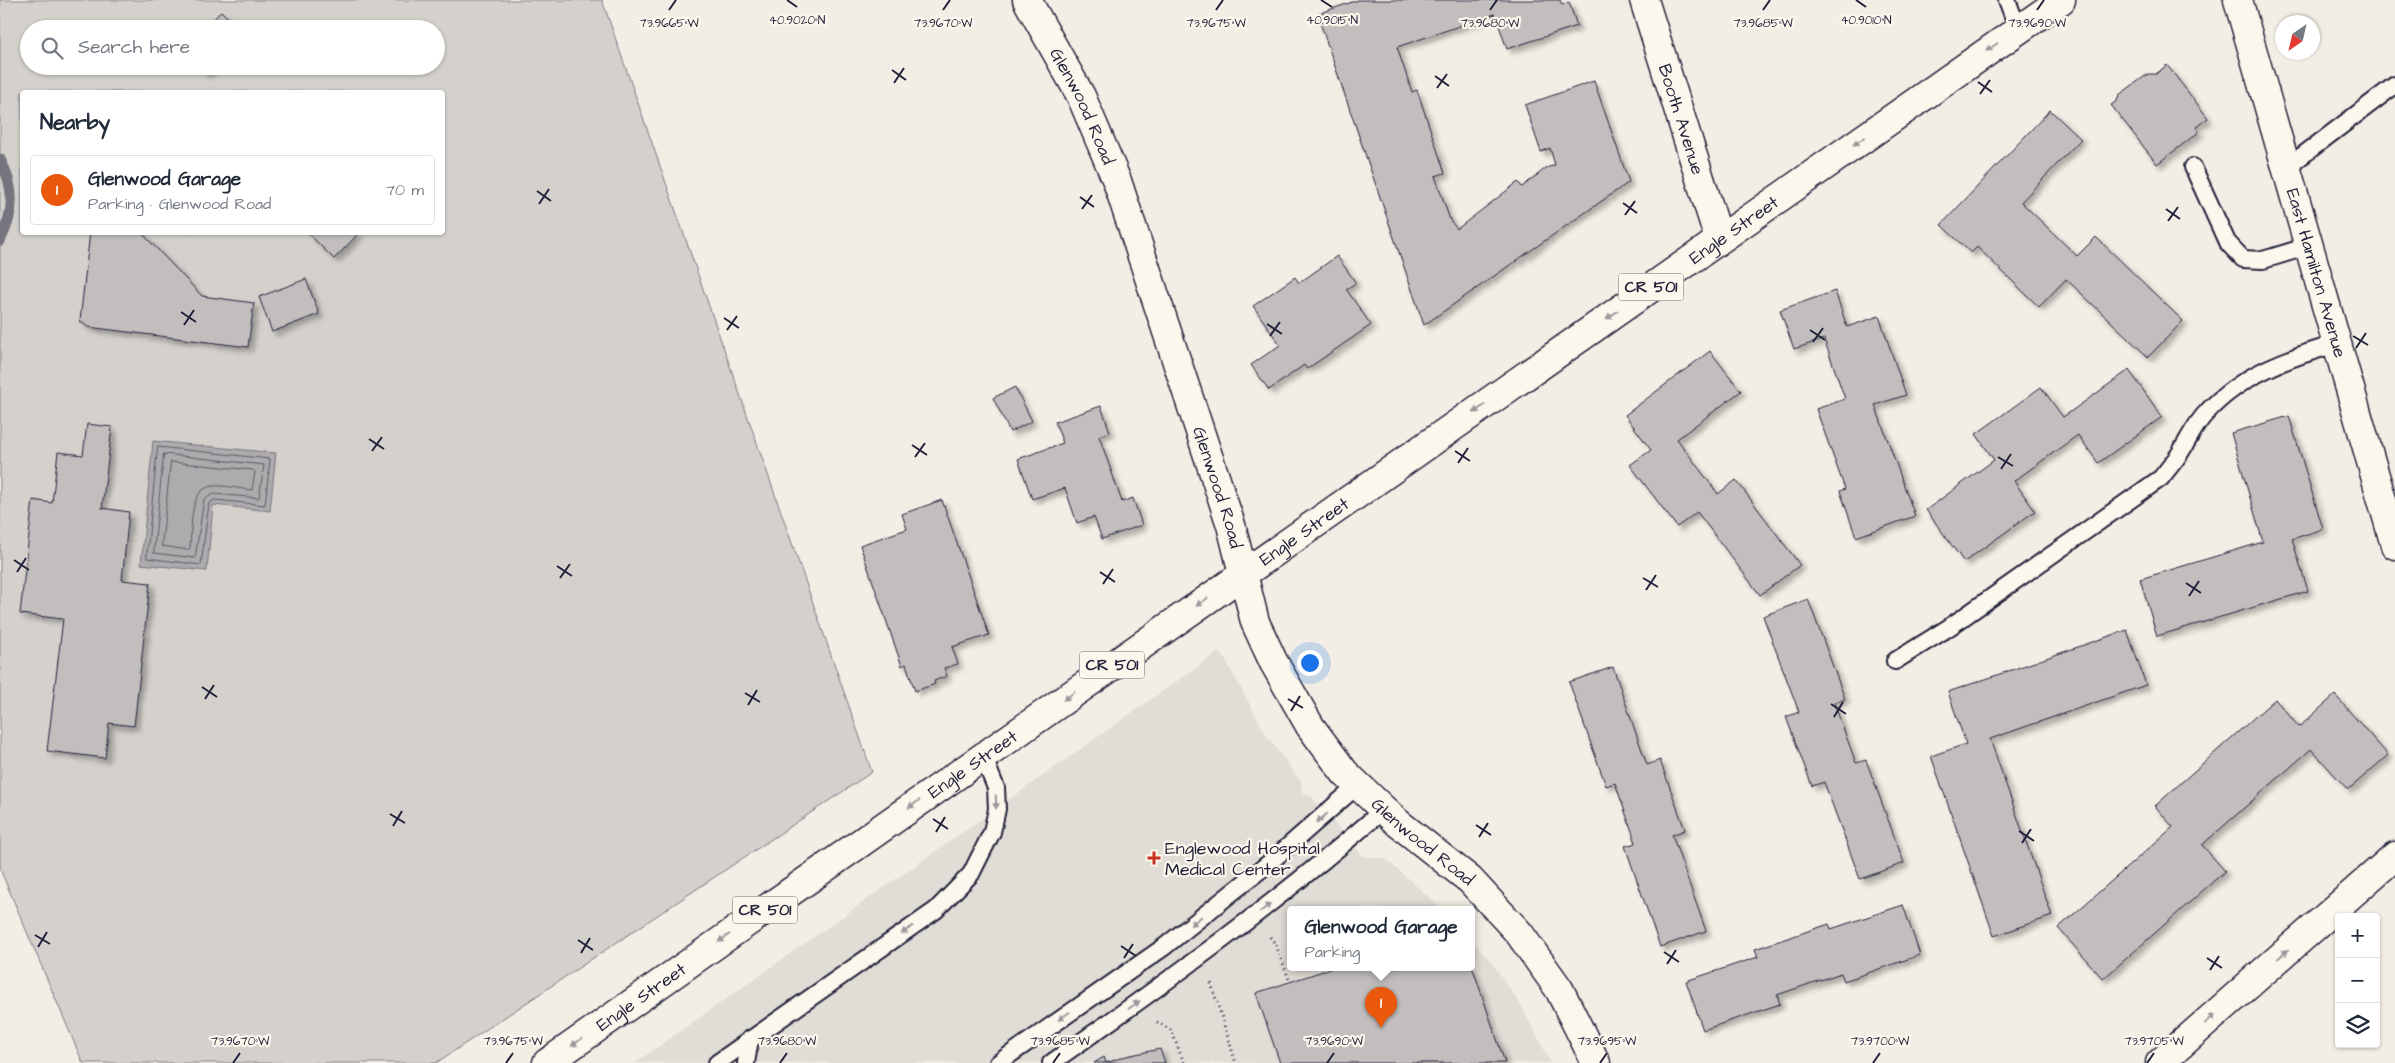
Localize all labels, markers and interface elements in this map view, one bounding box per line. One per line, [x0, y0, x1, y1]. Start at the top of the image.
text: 40.9020°N [769, 12, 826, 29]
text: 40.9015°N [1306, 12, 1358, 29]
text: 40.9010°N [1840, 12, 1892, 29]
text: 73.9665°W [639, 15, 699, 32]
text: 73.9670°W [914, 15, 973, 32]
text: 73.9675°W [1186, 15, 1246, 32]
text: 73.9680°W [1461, 15, 1520, 32]
text: 73.9685°W [1733, 15, 1794, 32]
text: 73.9690°W [2008, 15, 2067, 32]
north arrow [2275, 15, 2320, 60]
search box [20, 20, 445, 75]
icon: search [38, 34, 66, 62]
text: Search here [78, 34, 190, 61]
one-way arrow [1985, 42, 1999, 52]
street label: Glenwood Road [1044, 43, 1121, 168]
street label: Booth Avenue [1652, 61, 1711, 178]
text: Nearby [40, 108, 110, 137]
one-way arrow [1852, 136, 1866, 146]
text: Glenwood Garage [88, 166, 241, 193]
text: 1 [56, 179, 58, 201]
text: 70 m [385, 179, 424, 201]
street label: East Hamilton Avenue [2280, 185, 2353, 361]
street label: Engle Street [1684, 189, 1784, 270]
text: Parking · Glenwood Road [88, 193, 271, 215]
road number: CR 501 [1618, 274, 1684, 300]
one-way arrow [1605, 310, 1618, 320]
one-way arrow [1472, 404, 1486, 414]
street label: Glenwood Road [1187, 423, 1249, 551]
street label: Engle Street [1254, 491, 1355, 572]
one-way arrow [1195, 597, 1209, 607]
your location [1297, 650, 1323, 676]
road number: CR 501 [1080, 652, 1144, 678]
one-way arrow [1062, 691, 1076, 701]
street label: Engle Street [923, 724, 1023, 804]
street label: Glenwood Road [1366, 792, 1480, 891]
one-way arrow [993, 795, 1001, 811]
one-way arrow [907, 799, 921, 809]
one-way arrow [1315, 812, 1328, 823]
place label: Englewood Hospital Medical Center [1165, 836, 1320, 882]
marker: Englewood Hospital Medical Center [1147, 851, 1161, 865]
road number: CR 501 [732, 896, 798, 924]
one-way arrow [1258, 903, 1272, 913]
popup [1287, 906, 1475, 971]
map controls [2335, 913, 2380, 1048]
button: + [2335, 913, 2380, 958]
text: Glenwood Garage [1304, 914, 1458, 941]
one-way arrow [1190, 915, 1203, 926]
one-way arrow [900, 925, 914, 935]
one-way arrow [717, 933, 731, 943]
text: Parking [1304, 941, 1360, 963]
one-way arrow [2277, 949, 2290, 960]
street label: Engle Street [591, 956, 692, 1037]
button: − [2335, 958, 2380, 1003]
pin: 1 [1365, 987, 1397, 1028]
one-way arrow [1128, 1000, 1141, 1010]
button: layers [2335, 1003, 2380, 1048]
one-way arrow [1058, 1011, 1071, 1021]
one-way arrow [2203, 1013, 2215, 1025]
text: 73.9670°W [211, 1033, 270, 1050]
text: 73.9675°W [483, 1033, 543, 1050]
text: 73.9680°W [758, 1033, 817, 1050]
text: 73.9685°W [1030, 1033, 1091, 1050]
text: 73.9690°W [1305, 1033, 1364, 1050]
text: 73.9695°W [1578, 1033, 1637, 1050]
text: 73.9700°W [1851, 1033, 1910, 1050]
text: 73.9705°W [2124, 1033, 2184, 1050]
one-way arrow [570, 1037, 584, 1047]

